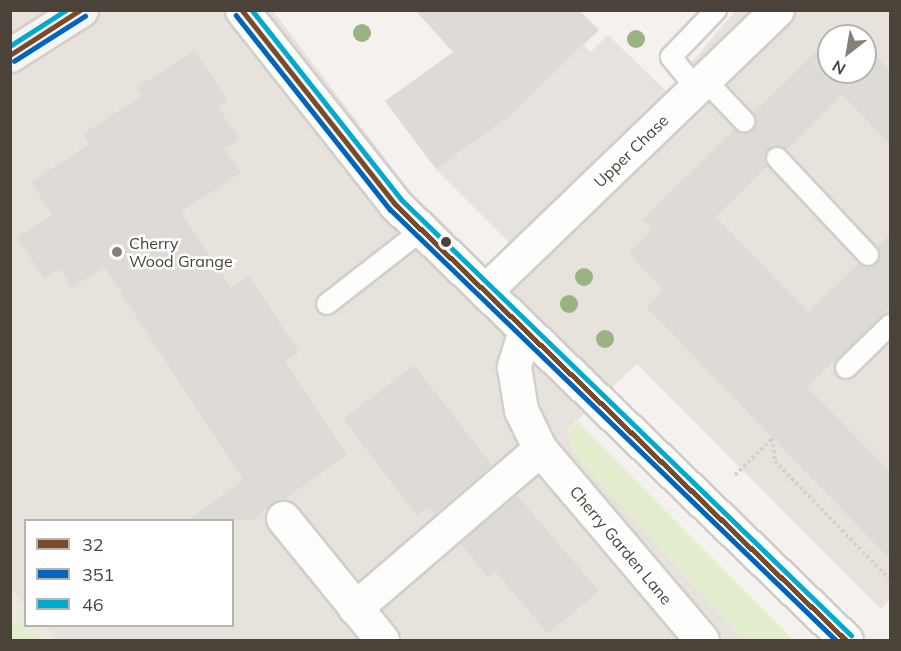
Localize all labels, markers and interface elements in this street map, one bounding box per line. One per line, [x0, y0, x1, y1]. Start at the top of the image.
north arrow [817, 24, 877, 84]
text: N [828, 56, 849, 79]
street label: Upper Chase [590, 111, 672, 191]
place label: Cherry Wood Grange [129, 233, 233, 271]
unlabelled marker [440, 236, 452, 248]
marker: Cherry Wood Grange [110, 245, 124, 259]
street label: Cherry Garden Lane [566, 482, 676, 608]
legend [24, 519, 234, 627]
text: 32 [82, 533, 104, 556]
text: 351 [82, 563, 114, 586]
text: 46 [82, 593, 104, 616]

